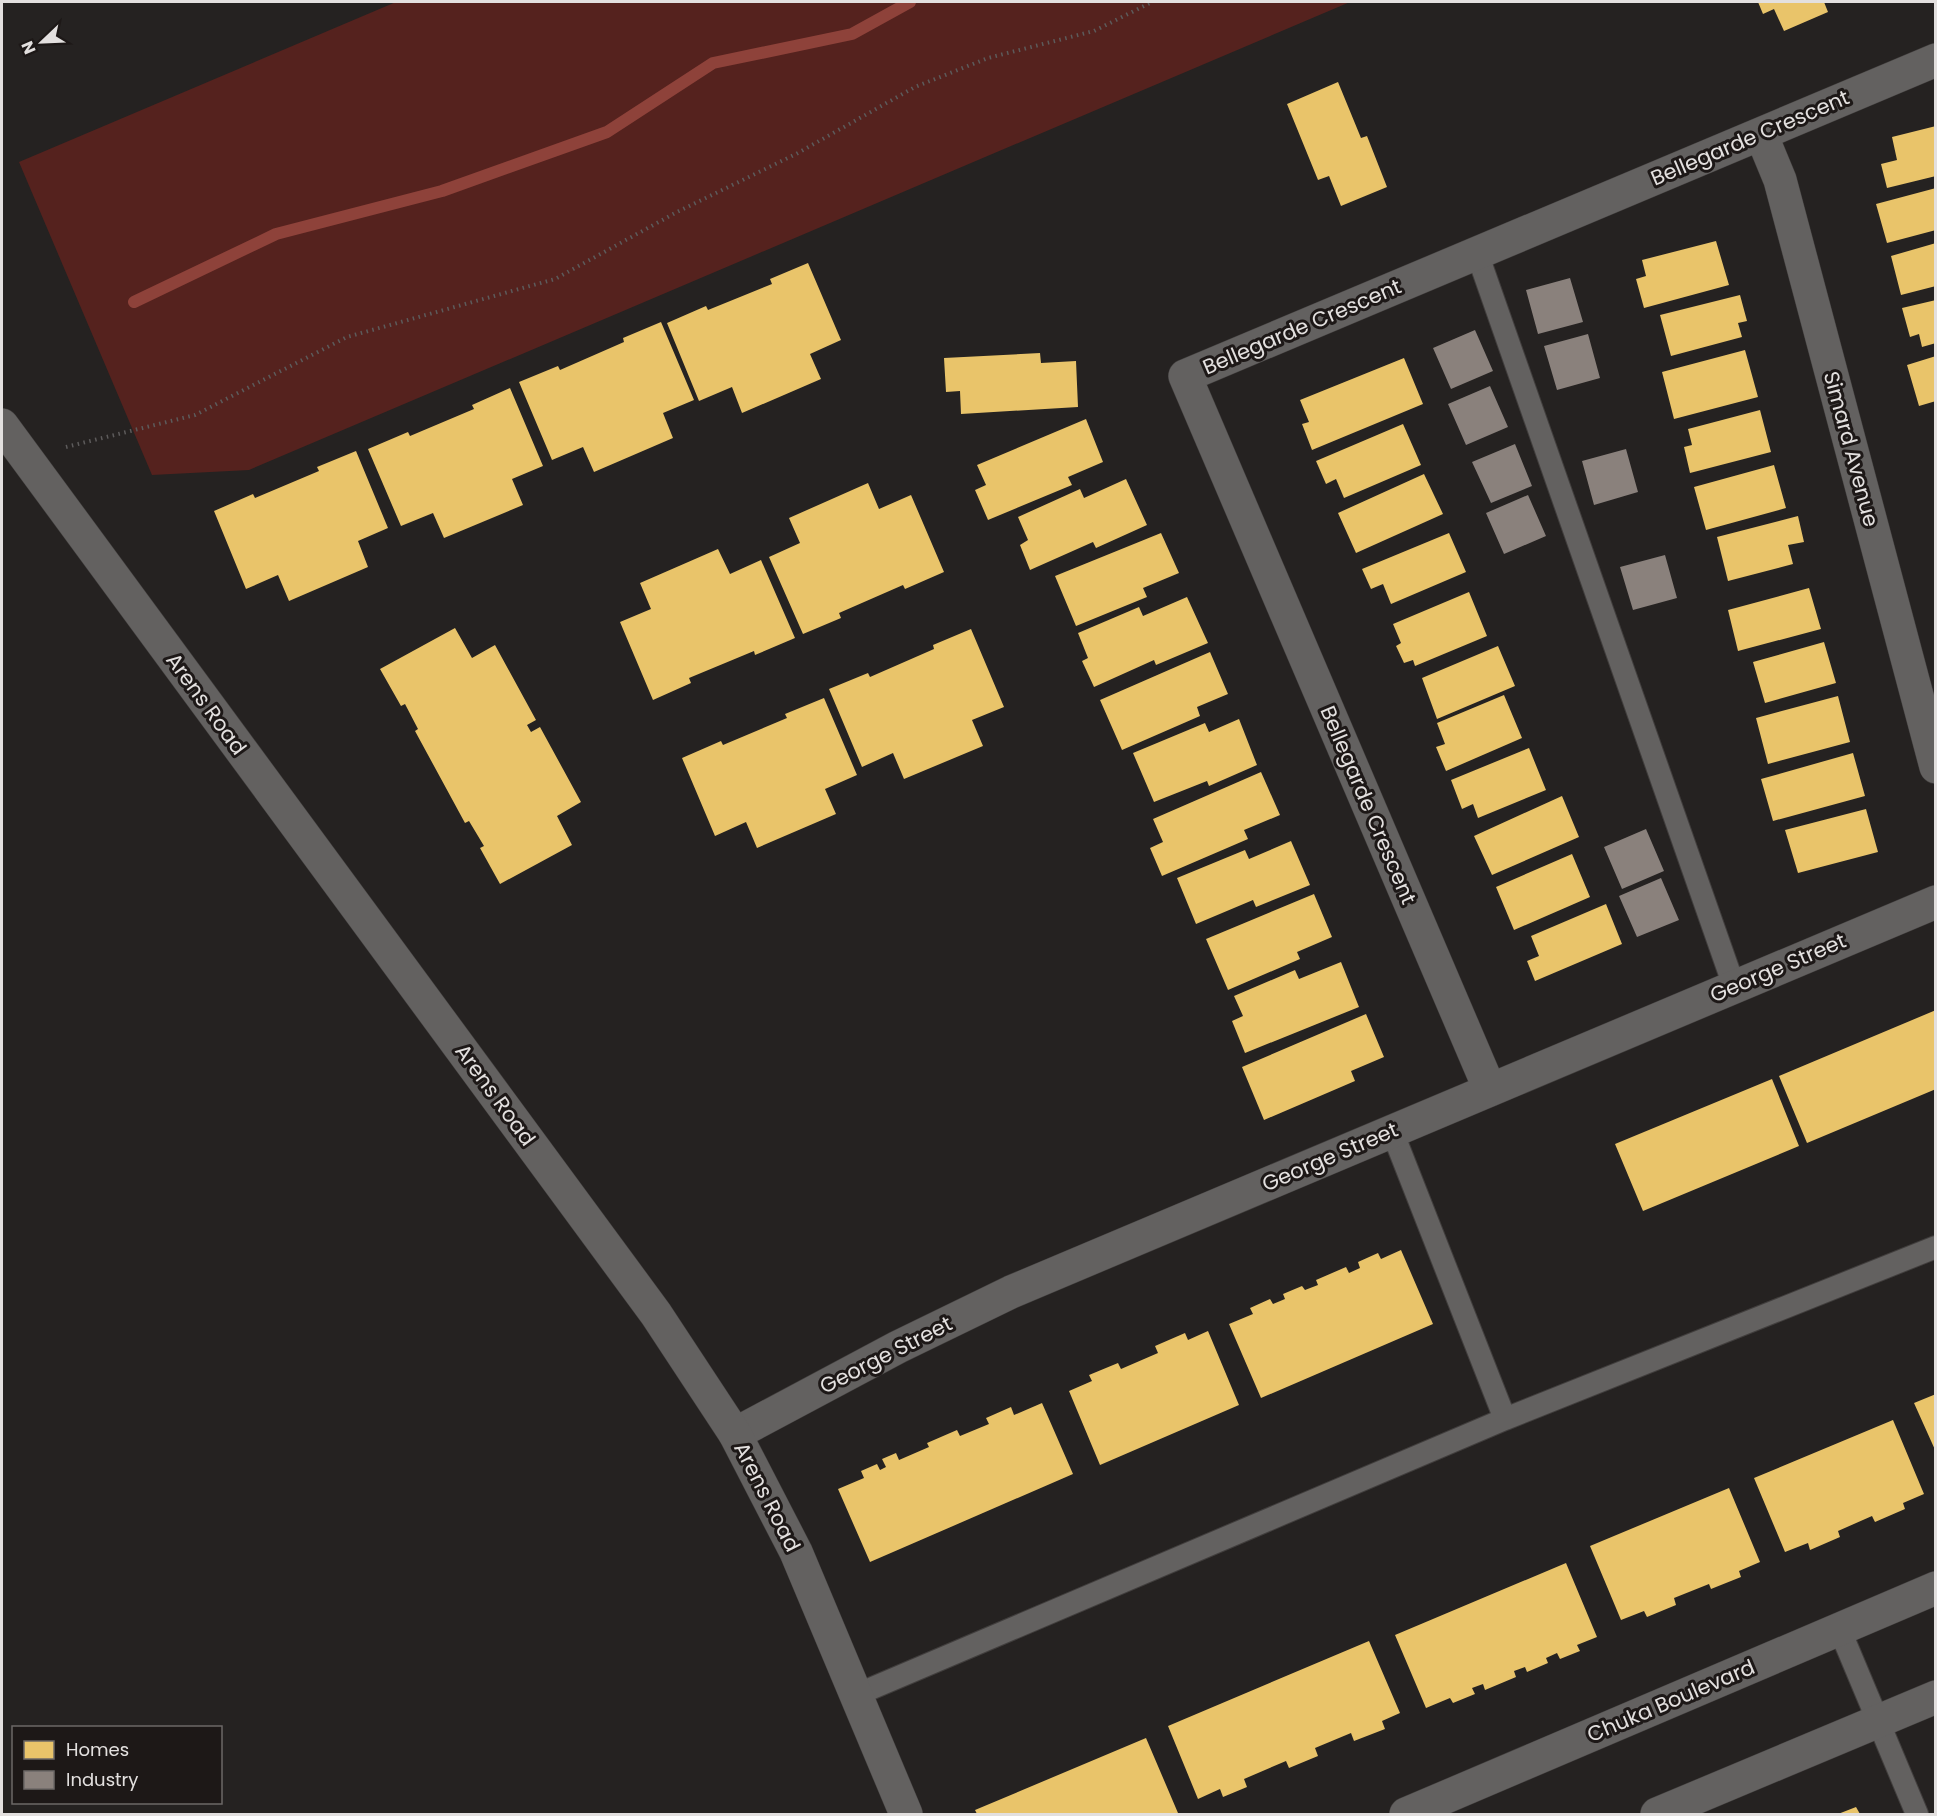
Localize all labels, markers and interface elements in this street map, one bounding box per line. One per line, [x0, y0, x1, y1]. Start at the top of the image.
north arrow [12, 12, 72, 72]
text: N [16, 38, 42, 58]
street label: Bellegarde Crescent [1646, 83, 1854, 193]
street label: Bellegarde Crescent [1198, 272, 1406, 382]
street label: Simard Avenue [1817, 368, 1886, 530]
street label: Arens Road [160, 647, 253, 761]
street label: Bellegarde Crescent [1313, 701, 1423, 909]
street label: George Street [1705, 926, 1850, 1009]
street label: Arens Road [449, 1038, 542, 1152]
street label: George Street [1257, 1115, 1402, 1198]
street label: George Street [815, 1309, 957, 1400]
street label: Arens Road [727, 1437, 808, 1557]
street label: Chuka Boulevard [1582, 1652, 1759, 1749]
legend [12, 1726, 222, 1804]
text: Homes [66, 1737, 129, 1762]
text: Industry [66, 1767, 138, 1792]

